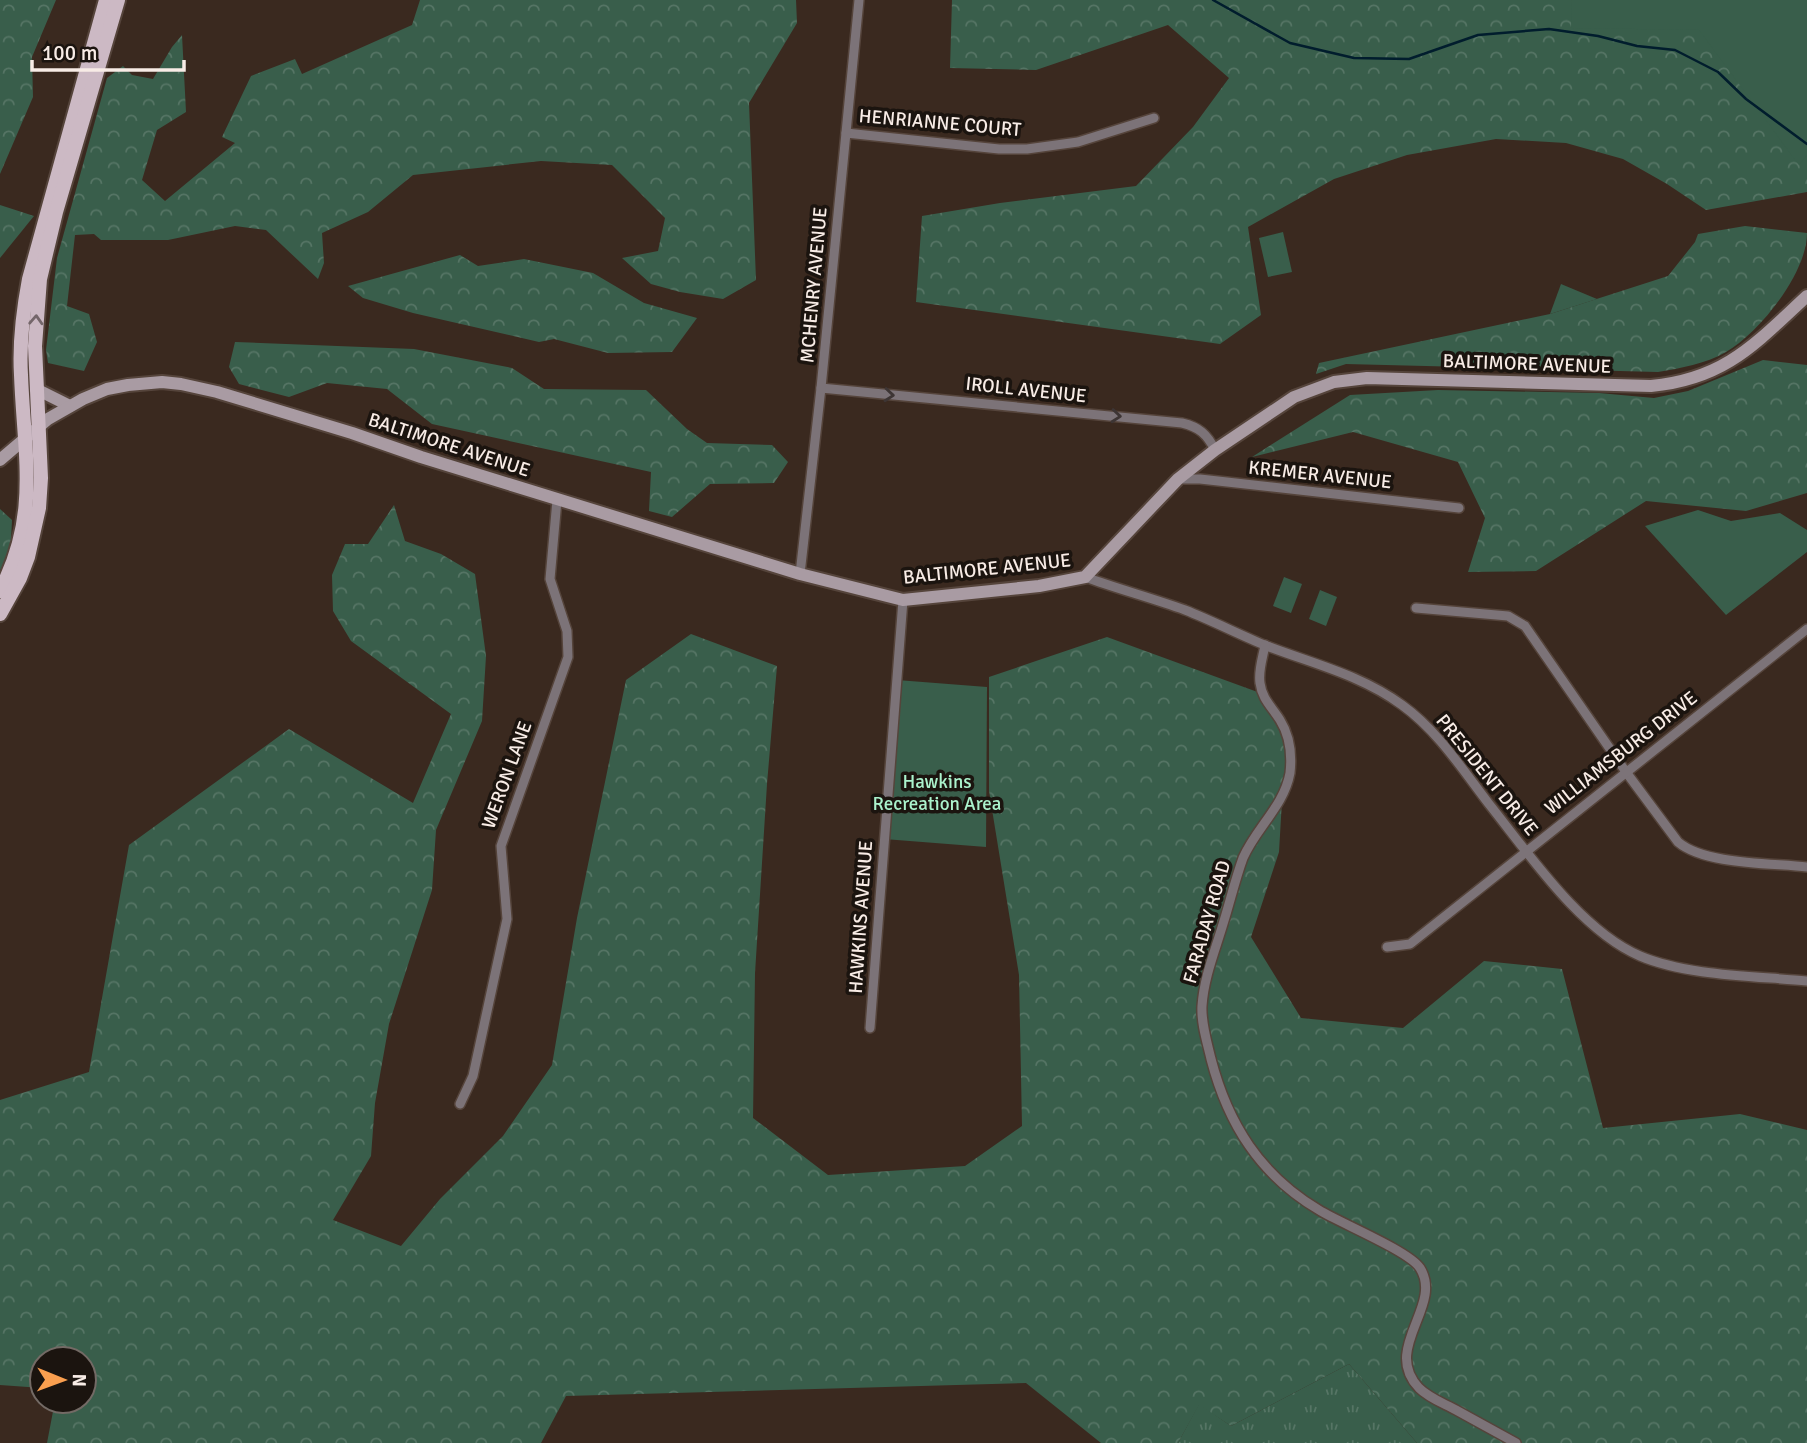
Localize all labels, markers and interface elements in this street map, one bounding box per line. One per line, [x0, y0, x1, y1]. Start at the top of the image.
scale bar [32, 28, 184, 72]
text: 100 m [42, 40, 97, 66]
street label: HENRIANNE COURT [858, 104, 1023, 142]
street label: MCHENRY AVENUE [795, 206, 833, 364]
one-way arrow [28, 315, 43, 326]
street label: BALTIMORE AVENUE [1442, 349, 1612, 379]
street label: IROLL AVENUE [964, 372, 1088, 408]
one-way arrow [883, 387, 895, 402]
street label: BALTIMORE AVENUE [365, 408, 533, 482]
one-way arrow [1110, 409, 1122, 424]
street label: KREMER AVENUE [1247, 456, 1393, 494]
street label: BALTIMORE AVENUE [902, 548, 1072, 590]
street label: WILLIAMSBURG DRIVE [1540, 686, 1702, 820]
street label: PRESIDENT DRIVE [1431, 709, 1543, 841]
street label: WERON LANE [476, 718, 538, 832]
park label: Hawkins Recreation Area [873, 770, 1001, 816]
street label: HAWKINS AVENUE [844, 840, 878, 994]
street label: FARADAY ROAD [1178, 858, 1236, 986]
north arrow [28, 1345, 98, 1415]
text: N [67, 1373, 91, 1387]

